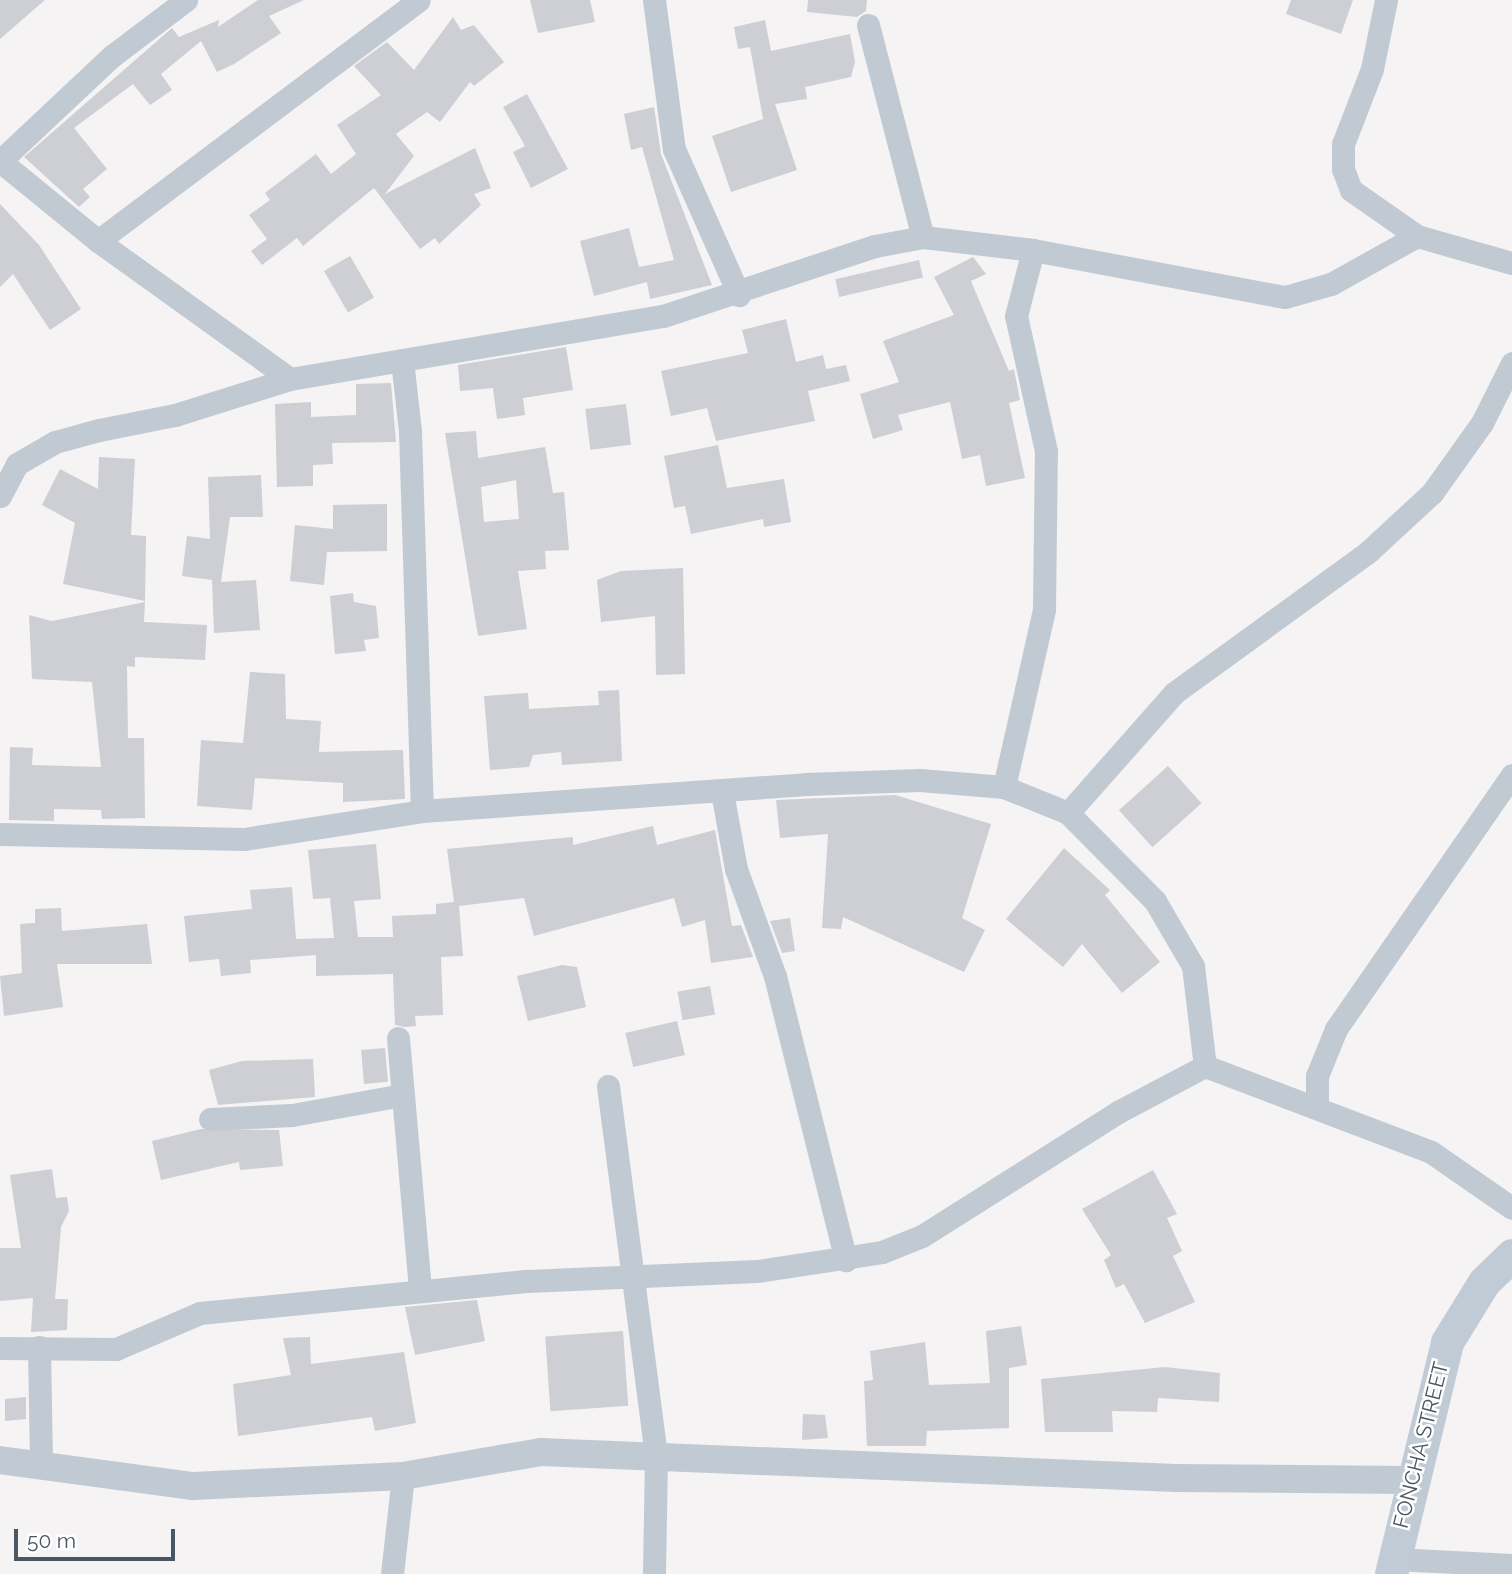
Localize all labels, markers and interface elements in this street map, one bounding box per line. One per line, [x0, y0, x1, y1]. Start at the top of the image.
street label: FONCHA STREET [1388, 1359, 1454, 1531]
scale bar [18, 1514, 178, 1558]
text: 50 m [27, 1528, 76, 1553]

